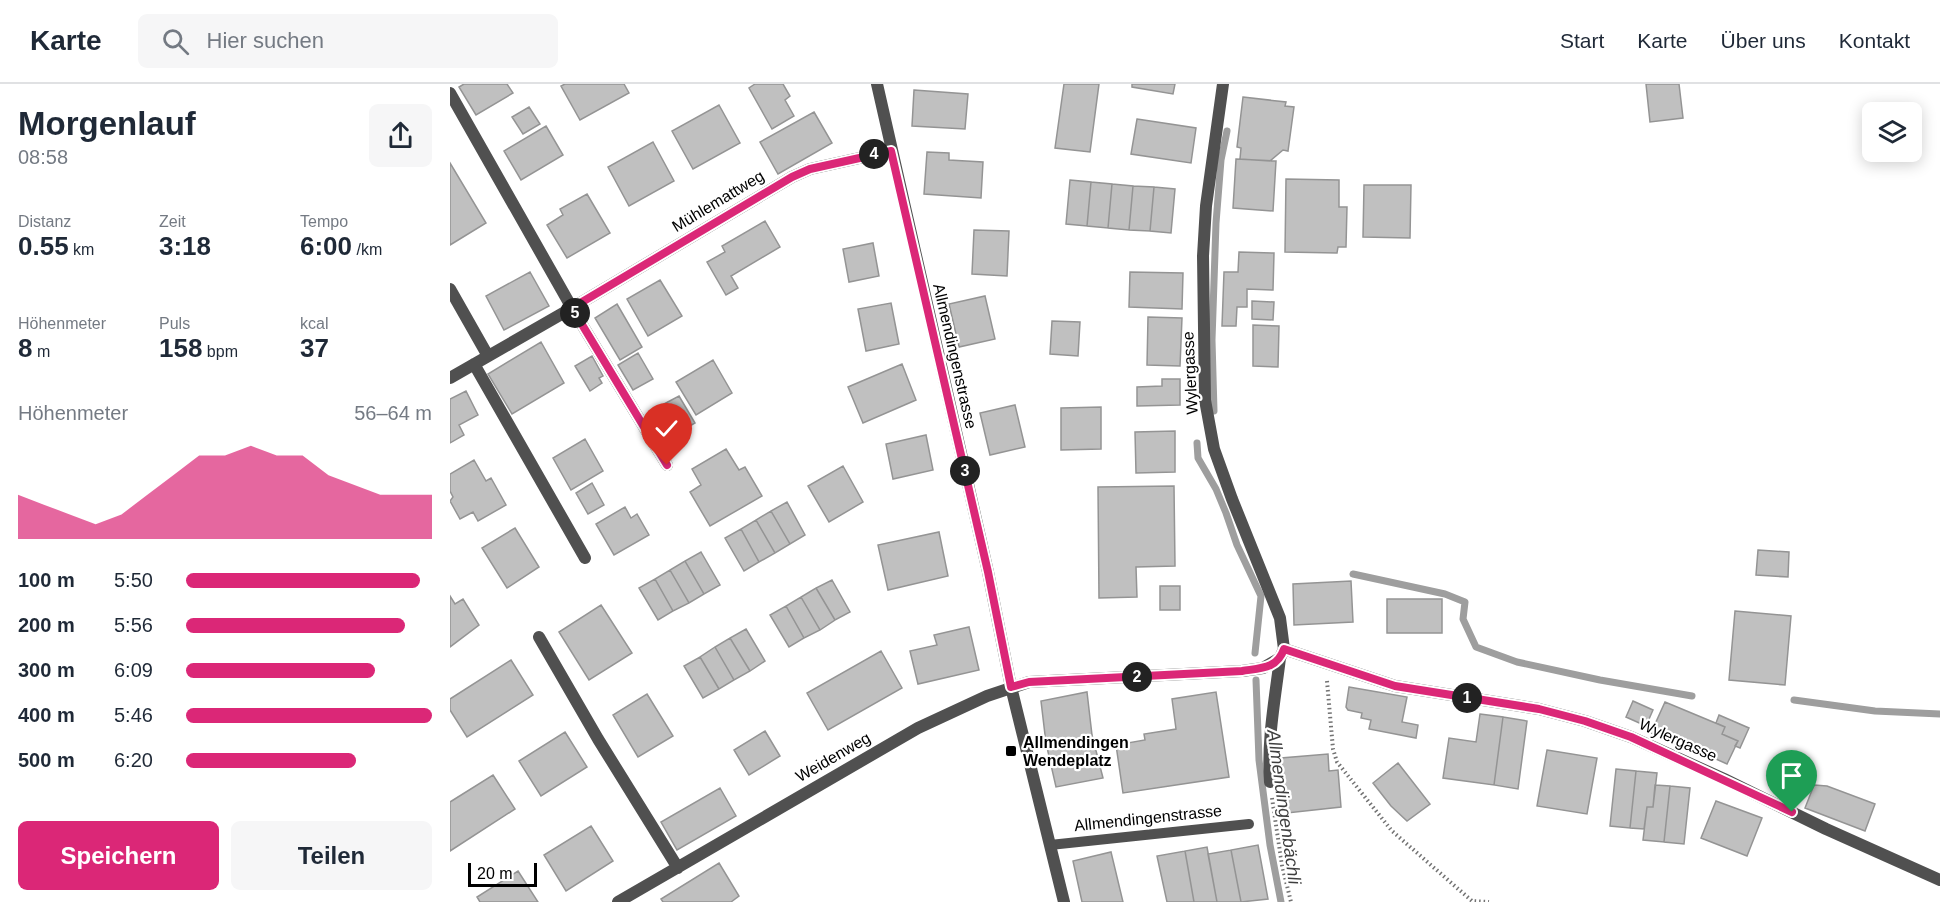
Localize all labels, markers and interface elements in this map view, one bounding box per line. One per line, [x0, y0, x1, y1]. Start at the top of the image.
search box [138, 14, 558, 68]
text: Karte [30, 25, 102, 56]
icon: search [159, 25, 192, 58]
text: Hier suchen [207, 28, 324, 53]
text: Start [1560, 29, 1604, 52]
text: Karte [1637, 29, 1688, 52]
text: Über uns [1721, 29, 1806, 52]
text: Kontakt [1839, 29, 1910, 52]
map controls [1862, 102, 1922, 162]
button: layers [1862, 102, 1922, 162]
button: share [369, 104, 432, 167]
text: Morgenlauf [18, 105, 196, 142]
pin: 4 [859, 139, 889, 169]
text: 4 [870, 145, 878, 162]
text: 08:58 [18, 146, 68, 168]
street label: Mühlemattweg [669, 167, 767, 235]
text: Distanz [18, 213, 71, 230]
text: Zeit [159, 213, 186, 230]
text: Tempo [300, 213, 348, 230]
text: 0.55 [18, 231, 69, 261]
text: 3:18 [159, 231, 211, 261]
text: 6:00 [300, 231, 352, 261]
text: km [69, 241, 94, 258]
text: /km [352, 241, 382, 258]
street label: Allmendingenstrasse [930, 282, 980, 430]
pin: 5 [560, 298, 590, 328]
text: 5 [571, 304, 579, 321]
text: Höhenmeter [18, 315, 106, 332]
text: Puls [159, 315, 190, 332]
text: kcal [300, 315, 328, 332]
street label: Wylergasse [1179, 331, 1201, 415]
text: 8 [18, 333, 32, 363]
text: 158 [159, 333, 202, 363]
text: 37 [300, 333, 329, 363]
text: m [32, 343, 50, 360]
text: bpm [202, 343, 238, 360]
text: Höhenmeter [18, 402, 128, 424]
text: 56–64 m [354, 402, 432, 424]
pin [641, 403, 692, 465]
icon: check [650, 412, 683, 445]
pin: 3 [950, 456, 980, 486]
text: 3 [961, 462, 969, 479]
text: 100 m [18, 569, 75, 591]
text: 5:50 [114, 569, 153, 591]
text: 200 m [18, 614, 75, 636]
text: 5:56 [114, 614, 153, 636]
text: 300 m [18, 659, 75, 681]
text: 6:09 [114, 659, 153, 681]
pin: 2 [1122, 662, 1152, 692]
text: 2 [1133, 668, 1141, 685]
pin: 1 [1452, 683, 1482, 713]
text: 1 [1463, 689, 1471, 706]
text: 400 m [18, 704, 75, 726]
text: 5:46 [114, 704, 153, 726]
street label: Wylergasse [1636, 715, 1720, 765]
water label: Allmendingenbächli [1263, 727, 1305, 887]
street label: Weidenweg [793, 729, 873, 785]
place label: Allmendingen Wendeplatz [1023, 734, 1129, 769]
marker: Allmendingen Wendeplatz [1004, 744, 1018, 758]
text: 500 m [18, 749, 75, 771]
text: 6:20 [114, 749, 153, 771]
pin [1766, 750, 1817, 812]
icon: arrive [1775, 759, 1808, 792]
street label: Allmendingenstrasse [1073, 802, 1223, 834]
button: Speichern [18, 821, 219, 890]
button: Teilen [231, 821, 432, 890]
scale bar [468, 860, 537, 888]
text: 20 m [477, 865, 513, 882]

